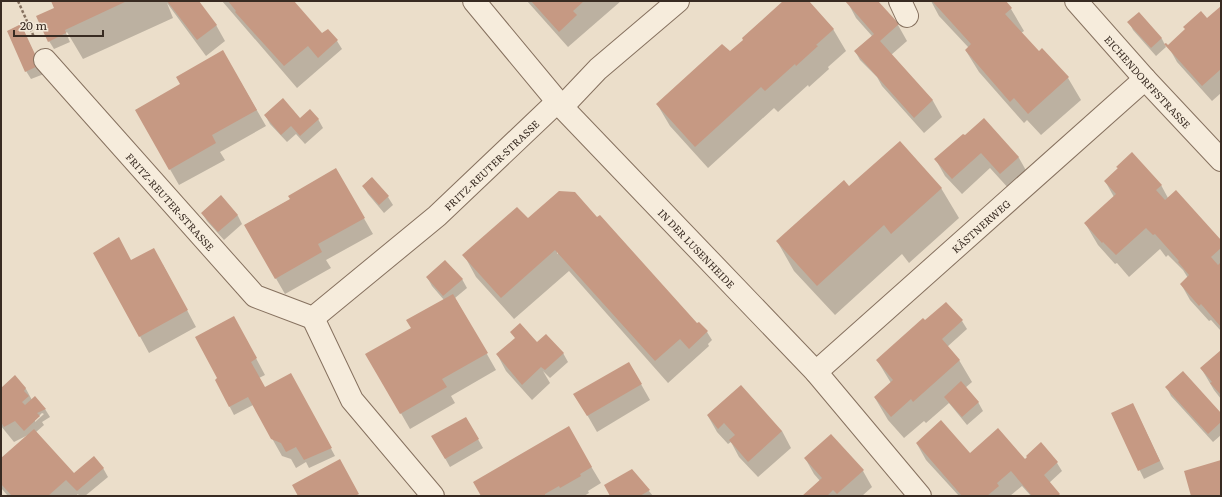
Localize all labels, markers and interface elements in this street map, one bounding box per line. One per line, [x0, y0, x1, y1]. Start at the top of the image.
scale bar [14, 12, 103, 38]
text: 20 m [20, 16, 47, 34]
street label: EICHENDORFFSTRASSE [1102, 31, 1195, 131]
street label: FRITZ-REUTER-STRASSE [440, 116, 542, 214]
street label: FRITZ-REUTER-STRASSE [123, 149, 218, 253]
street label: KÄSTNERWEG [948, 195, 1013, 256]
street label: IN DER LUSENHEIDE [655, 205, 739, 291]

